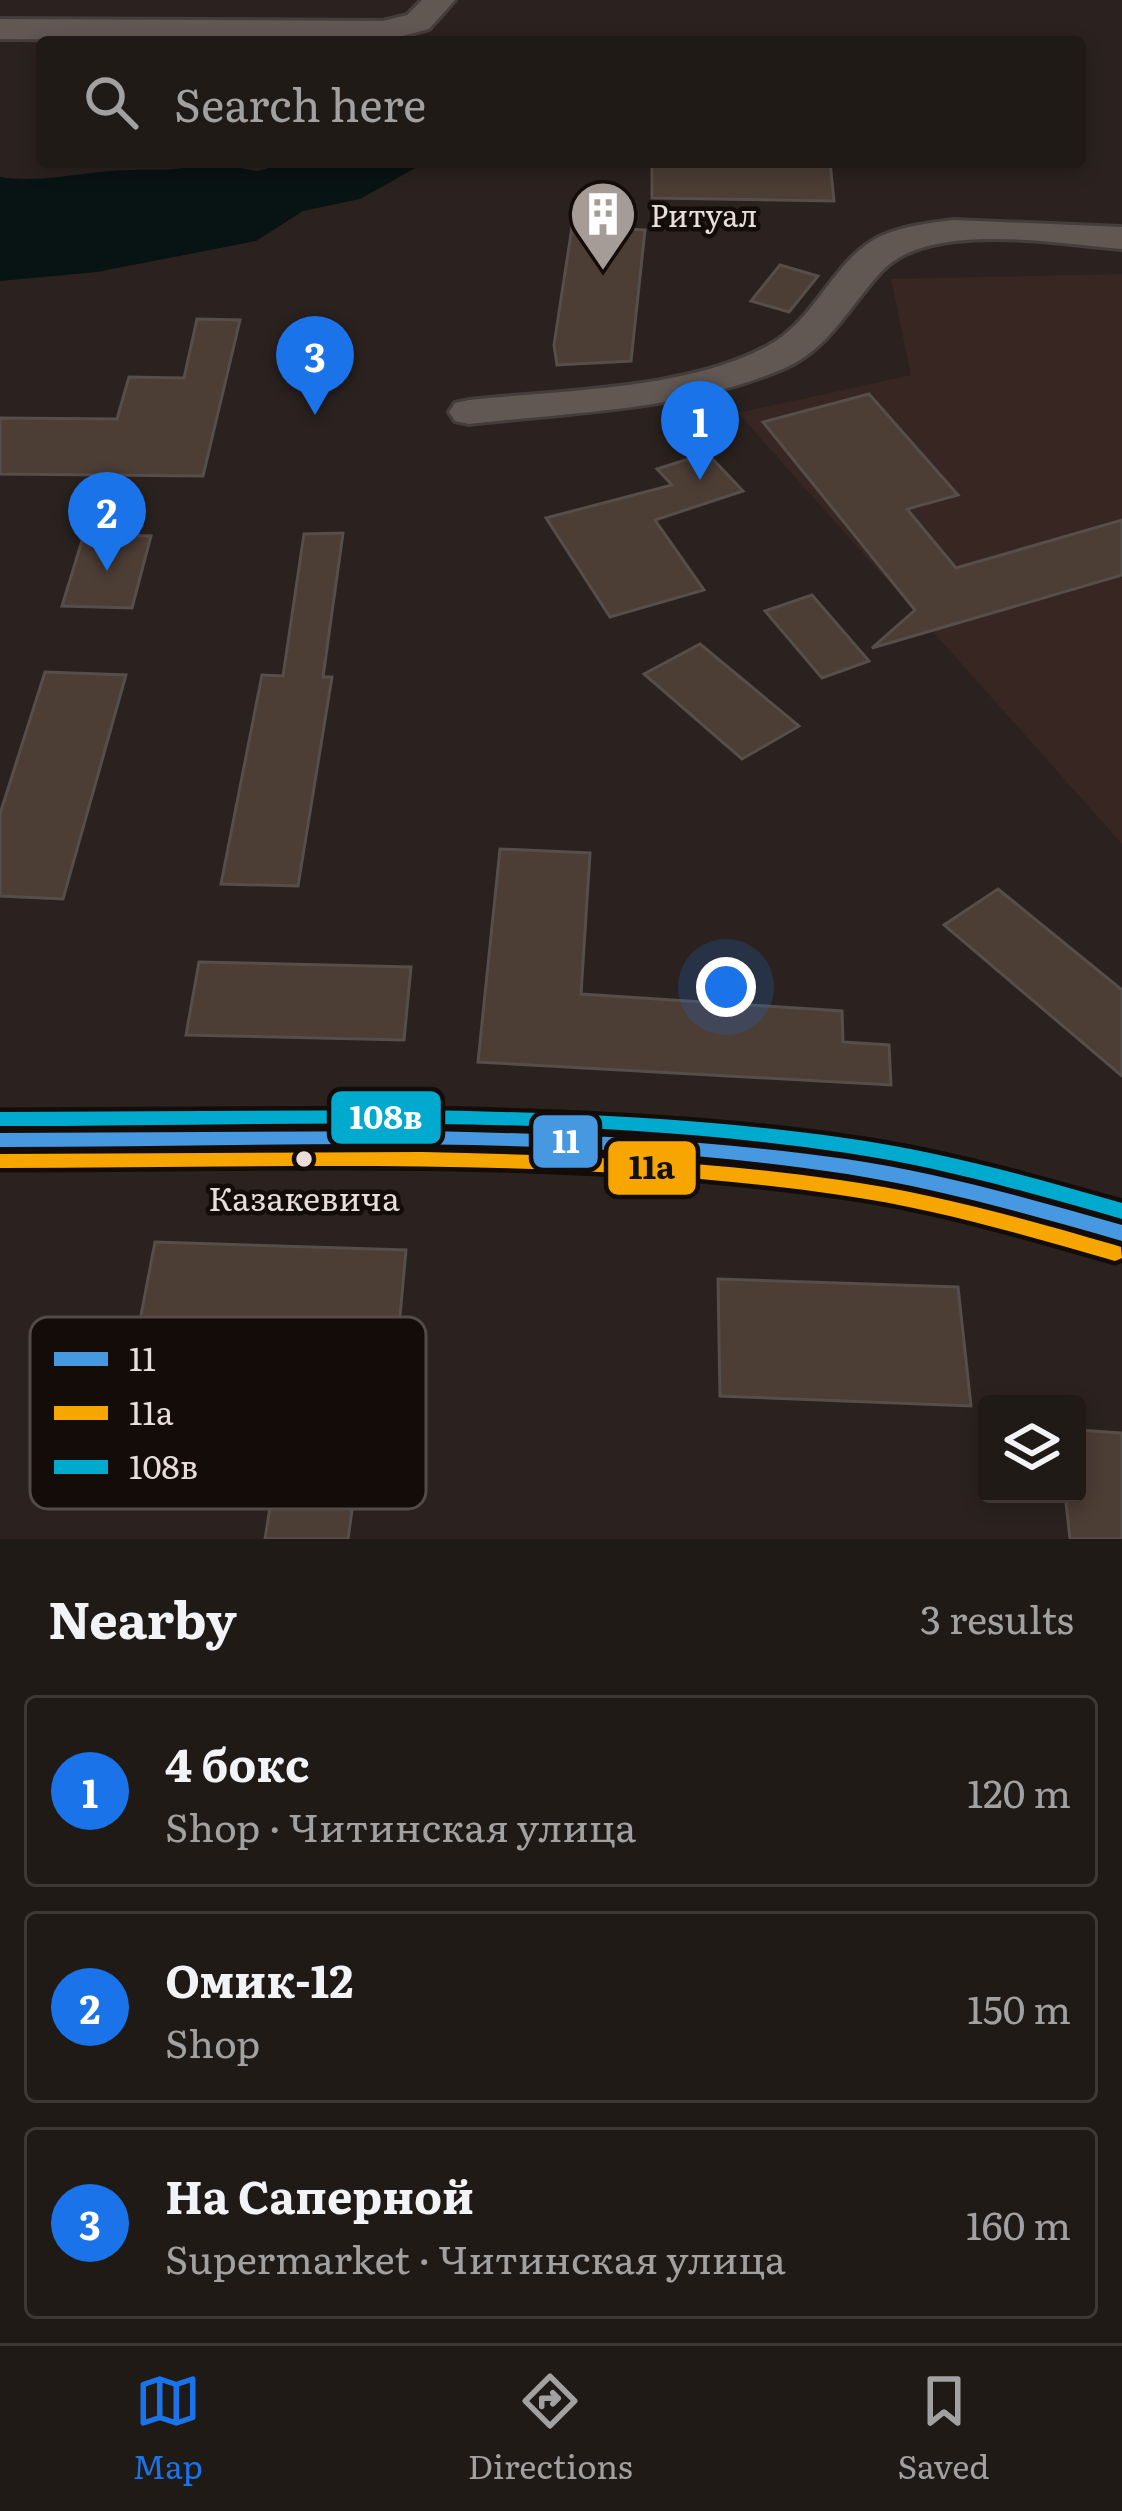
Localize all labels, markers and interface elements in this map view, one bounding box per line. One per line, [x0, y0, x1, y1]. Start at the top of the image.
search box [36, 36, 1086, 168]
icon: search [78, 69, 144, 135]
text: Search here [174, 69, 426, 136]
building icon: Ритуал [568, 179, 638, 273]
place label: Ритуал [650, 192, 757, 236]
pin: 3 [276, 316, 354, 415]
pin: 1 [661, 381, 739, 480]
pin: 2 [68, 472, 146, 571]
your location [696, 957, 756, 1017]
line badge: 108в [329, 1089, 443, 1146]
text: 108в [349, 1090, 423, 1139]
line badge: 11 [531, 1113, 600, 1170]
text: 11 [552, 1114, 580, 1163]
line badge: 11а [606, 1139, 698, 1197]
text: 11а [629, 1140, 676, 1189]
marker: Казакевича [293, 1148, 315, 1170]
place label: Казакевича [208, 1172, 400, 1221]
legend [30, 1317, 426, 1509]
text: 11 [129, 1332, 156, 1381]
text: 11а [129, 1386, 174, 1435]
map controls [978, 1395, 1086, 1503]
button: layers [978, 1395, 1086, 1503]
text: 108в [129, 1440, 198, 1489]
text: Nearby [48, 1579, 237, 1655]
text: 3 results [920, 1588, 1074, 1646]
text: 4 бокс [165, 1729, 309, 1796]
text: 1 [82, 1762, 98, 1820]
text: 120 m [967, 1762, 1071, 1820]
text: Shop · Читинская улица [165, 1796, 636, 1854]
text: Омик-12 [165, 1945, 353, 2012]
text: 2 [80, 1978, 100, 2036]
text: 150 m [967, 1978, 1071, 2036]
text: Shop [165, 2012, 260, 2070]
text: На Саперной [165, 2161, 474, 2228]
text: 3 [79, 2194, 101, 2252]
text: 160 m [966, 2194, 1071, 2252]
text: Supermarket · Читинская улица [165, 2228, 786, 2286]
tab: Map [132, 2368, 203, 2489]
tab: Directions [468, 2368, 633, 2489]
tab: Saved [898, 2368, 990, 2489]

